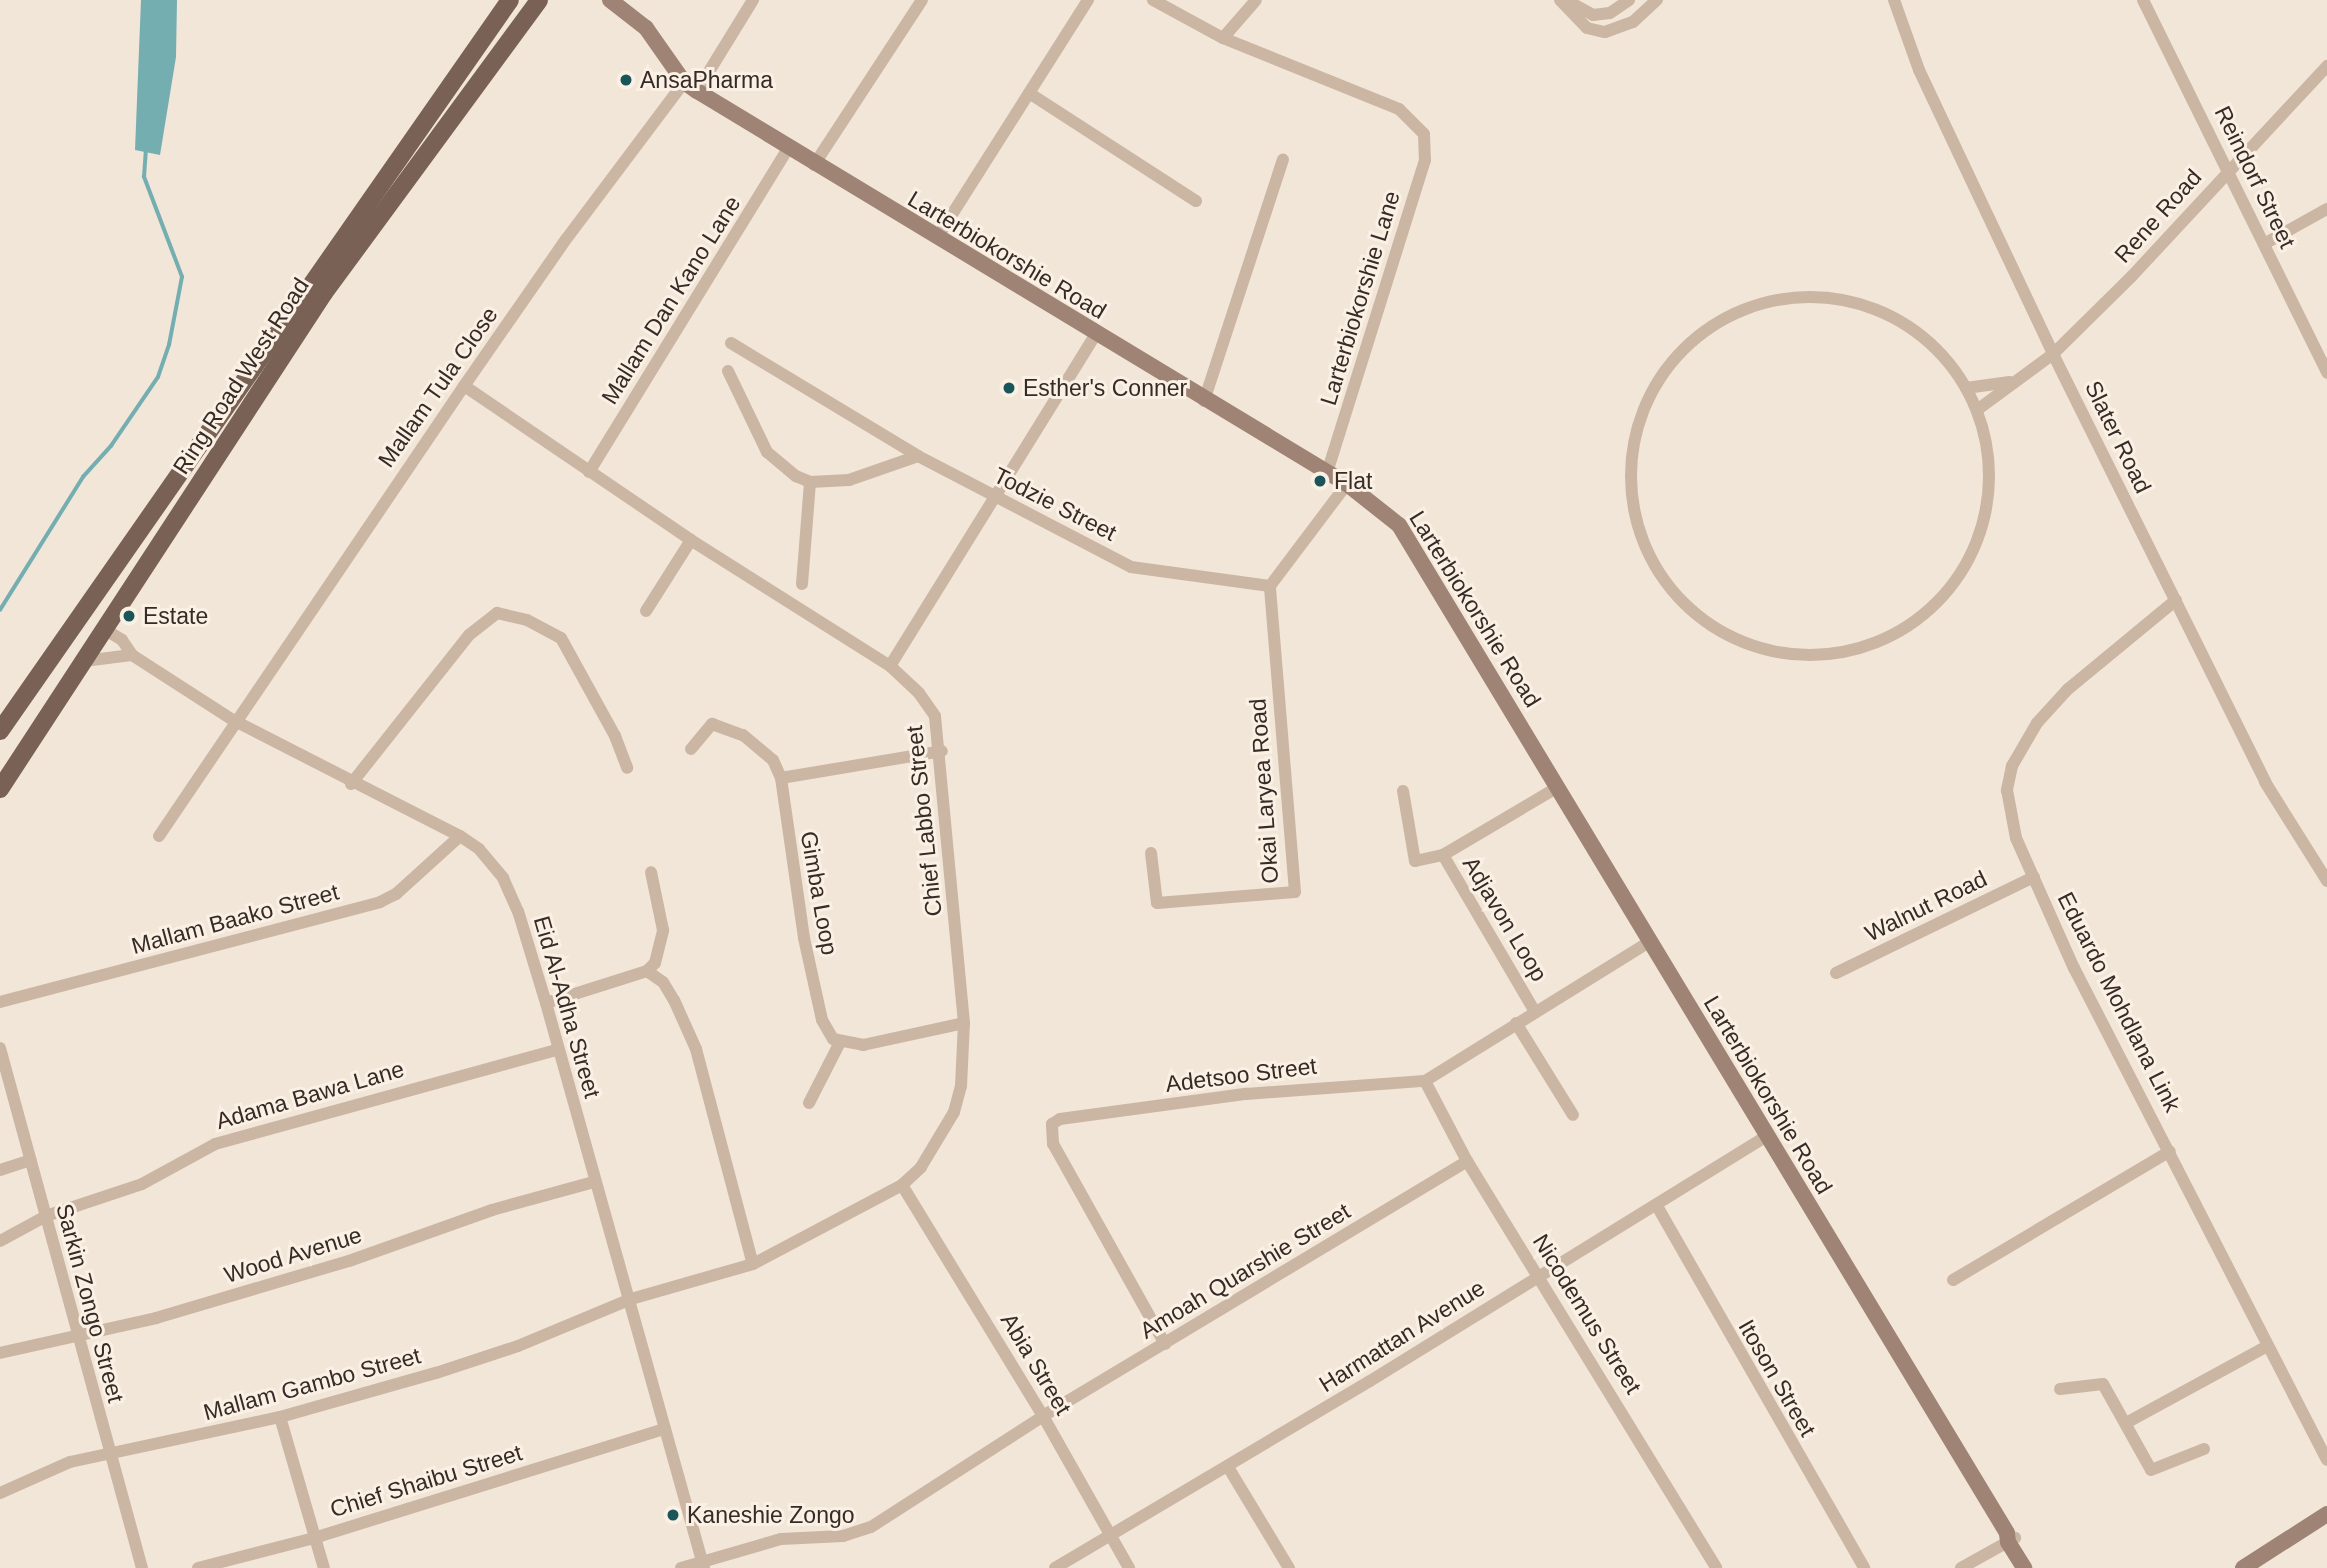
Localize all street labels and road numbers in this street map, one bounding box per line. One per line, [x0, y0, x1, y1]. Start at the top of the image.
street label: Reindorf Street [2209, 101, 2301, 253]
street label: Rene Road [2109, 164, 2207, 268]
street label: Larterbiokorshie Road [903, 185, 1111, 325]
street label: Larterbiokorshie Lane [1314, 188, 1406, 408]
street label: Mallam Dan Kano Lane [596, 191, 746, 409]
street label: Ring Road West Road [167, 273, 315, 479]
street label: Mallam Tula Close [372, 301, 504, 473]
street label: Slater Road [2079, 376, 2157, 498]
street label: Todzie Street [989, 461, 1121, 547]
street label: Larterbiokorshie Road [1403, 506, 1547, 712]
street label: Okai Laryea Road [1244, 698, 1284, 884]
street label: Chief Labbo Street [900, 724, 948, 918]
street label: Gimba Loop [795, 829, 843, 957]
street label: Adjavon Loop [1457, 852, 1553, 986]
street label: Walnut Road [1861, 865, 1991, 947]
street label: Mallam Baako Street [128, 878, 342, 960]
street label: Eduardo Mohdlana Link [2052, 888, 2186, 1116]
street label: Eid Al-Adha Street [528, 912, 606, 1102]
street label: Larterbiokorshie Road [1698, 991, 1838, 1199]
street label: Adetsoo Street [1164, 1052, 1318, 1098]
street label: Adama Bawa Lane [213, 1055, 407, 1135]
street label: Amoah Quarshie Street [1135, 1197, 1355, 1345]
street label: Sarkin Zongo Street [50, 1201, 130, 1405]
street label: Wood Avenue [220, 1221, 366, 1289]
street label: Nicodemus Street [1527, 1229, 1647, 1399]
street label: Harmattan Avenue [1314, 1274, 1490, 1398]
street label: Abia Street [995, 1308, 1077, 1420]
street label: Itoson Street [1732, 1315, 1822, 1441]
street label: Mallam Gambo Street [200, 1342, 424, 1426]
street label: Chief Shaibu Street [327, 1439, 525, 1523]

